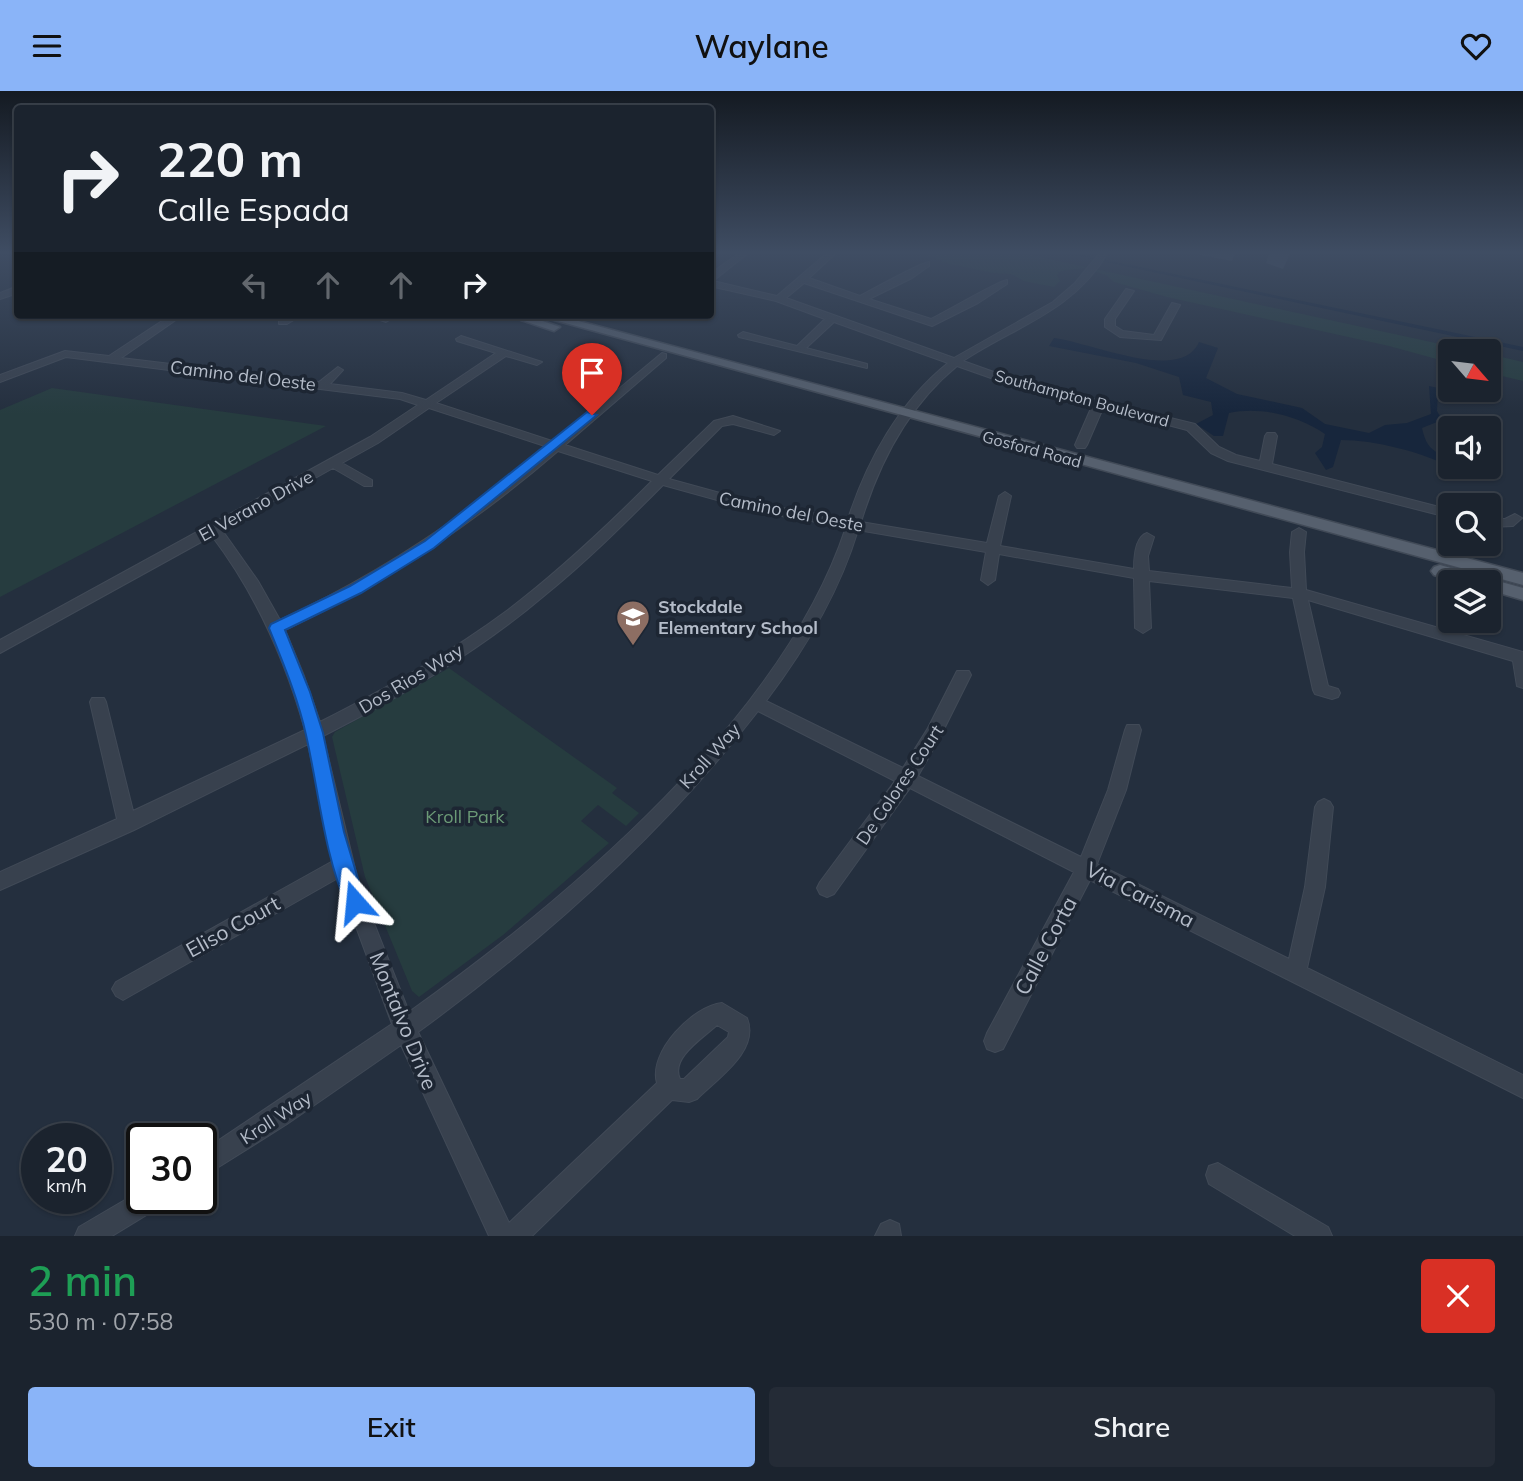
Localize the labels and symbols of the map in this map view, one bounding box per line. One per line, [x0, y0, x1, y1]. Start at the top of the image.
north arrow [1438, 339, 1502, 403]
pin [562, 343, 622, 415]
street label: Camino del Oeste [169, 355, 317, 396]
street label: Southampton Boulevard [993, 365, 1171, 431]
street label: Gosford Road [980, 426, 1084, 472]
street label: El Verano Drive [195, 465, 317, 546]
street label: Camino del Oeste [717, 486, 865, 537]
place label: Stockdale Elementary School [658, 595, 818, 639]
school or university icon: Stockdale Elementary School [614, 598, 652, 647]
street label: Dos Rios Way [355, 638, 467, 719]
street label: Kroll Way [674, 718, 745, 793]
street label: De Colores Court [851, 720, 948, 849]
park label: Kroll Park [425, 805, 505, 828]
street label: Via Carisma [1082, 856, 1199, 933]
position arrow [318, 865, 392, 939]
street label: Eliso Court [181, 890, 284, 963]
street label: Calle Corta [1008, 892, 1082, 999]
street label: Montalvo Drive [364, 948, 443, 1093]
street label: Kroll Way [236, 1086, 316, 1149]
speed limit sign: 30 [126, 1123, 217, 1214]

